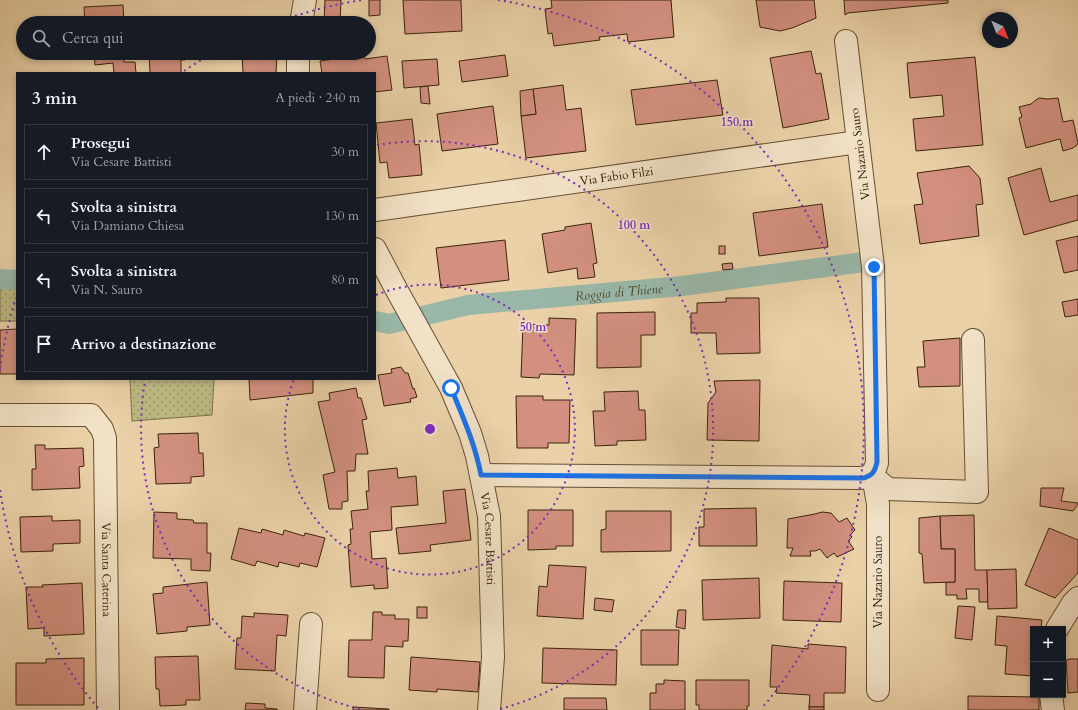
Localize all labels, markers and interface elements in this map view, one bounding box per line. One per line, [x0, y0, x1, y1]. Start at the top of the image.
north arrow [982, 12, 1018, 48]
search box [16, 16, 376, 60]
icon: search [30, 27, 52, 49]
text: Cerca qui [62, 28, 124, 48]
text: 3 min [32, 87, 77, 110]
text: A piedi · 240 m [275, 89, 360, 107]
street label: Via Nazario Sauro [846, 107, 874, 201]
text: 150 m [721, 114, 754, 130]
text: Prosegui [71, 133, 130, 153]
icon: ahead [33, 141, 55, 163]
text: 30 m [331, 143, 359, 161]
text: Via Cesare Battisti [71, 153, 172, 171]
street label: Via Fabio Filzi [579, 163, 655, 189]
text: Svolta a sinistra [71, 197, 177, 217]
icon: left [33, 205, 55, 227]
text: 130 m [325, 207, 359, 225]
text: Via Damiano Chiesa [71, 217, 184, 235]
text: 100 m [618, 217, 651, 233]
route end [865, 258, 883, 276]
text: Svolta a sinistra [71, 261, 177, 281]
icon: left [33, 269, 55, 291]
text: 80 m [331, 271, 359, 289]
water label: Roggia di Thiene [574, 280, 665, 305]
text: Via N. Sauro [71, 281, 142, 299]
text: 50 m [520, 319, 547, 335]
icon: arrive [33, 333, 55, 355]
text: Arrivo a destinazione [71, 334, 217, 354]
route start [442, 379, 460, 397]
centre of rings [423, 422, 437, 436]
street label: Via Cesare Battisti [476, 491, 499, 586]
street label: Via Santa Caterina [98, 522, 115, 618]
street label: Via Nazario Sauro [870, 535, 886, 628]
map controls [1030, 626, 1066, 698]
button: + [1030, 626, 1066, 662]
button: − [1030, 662, 1066, 698]

